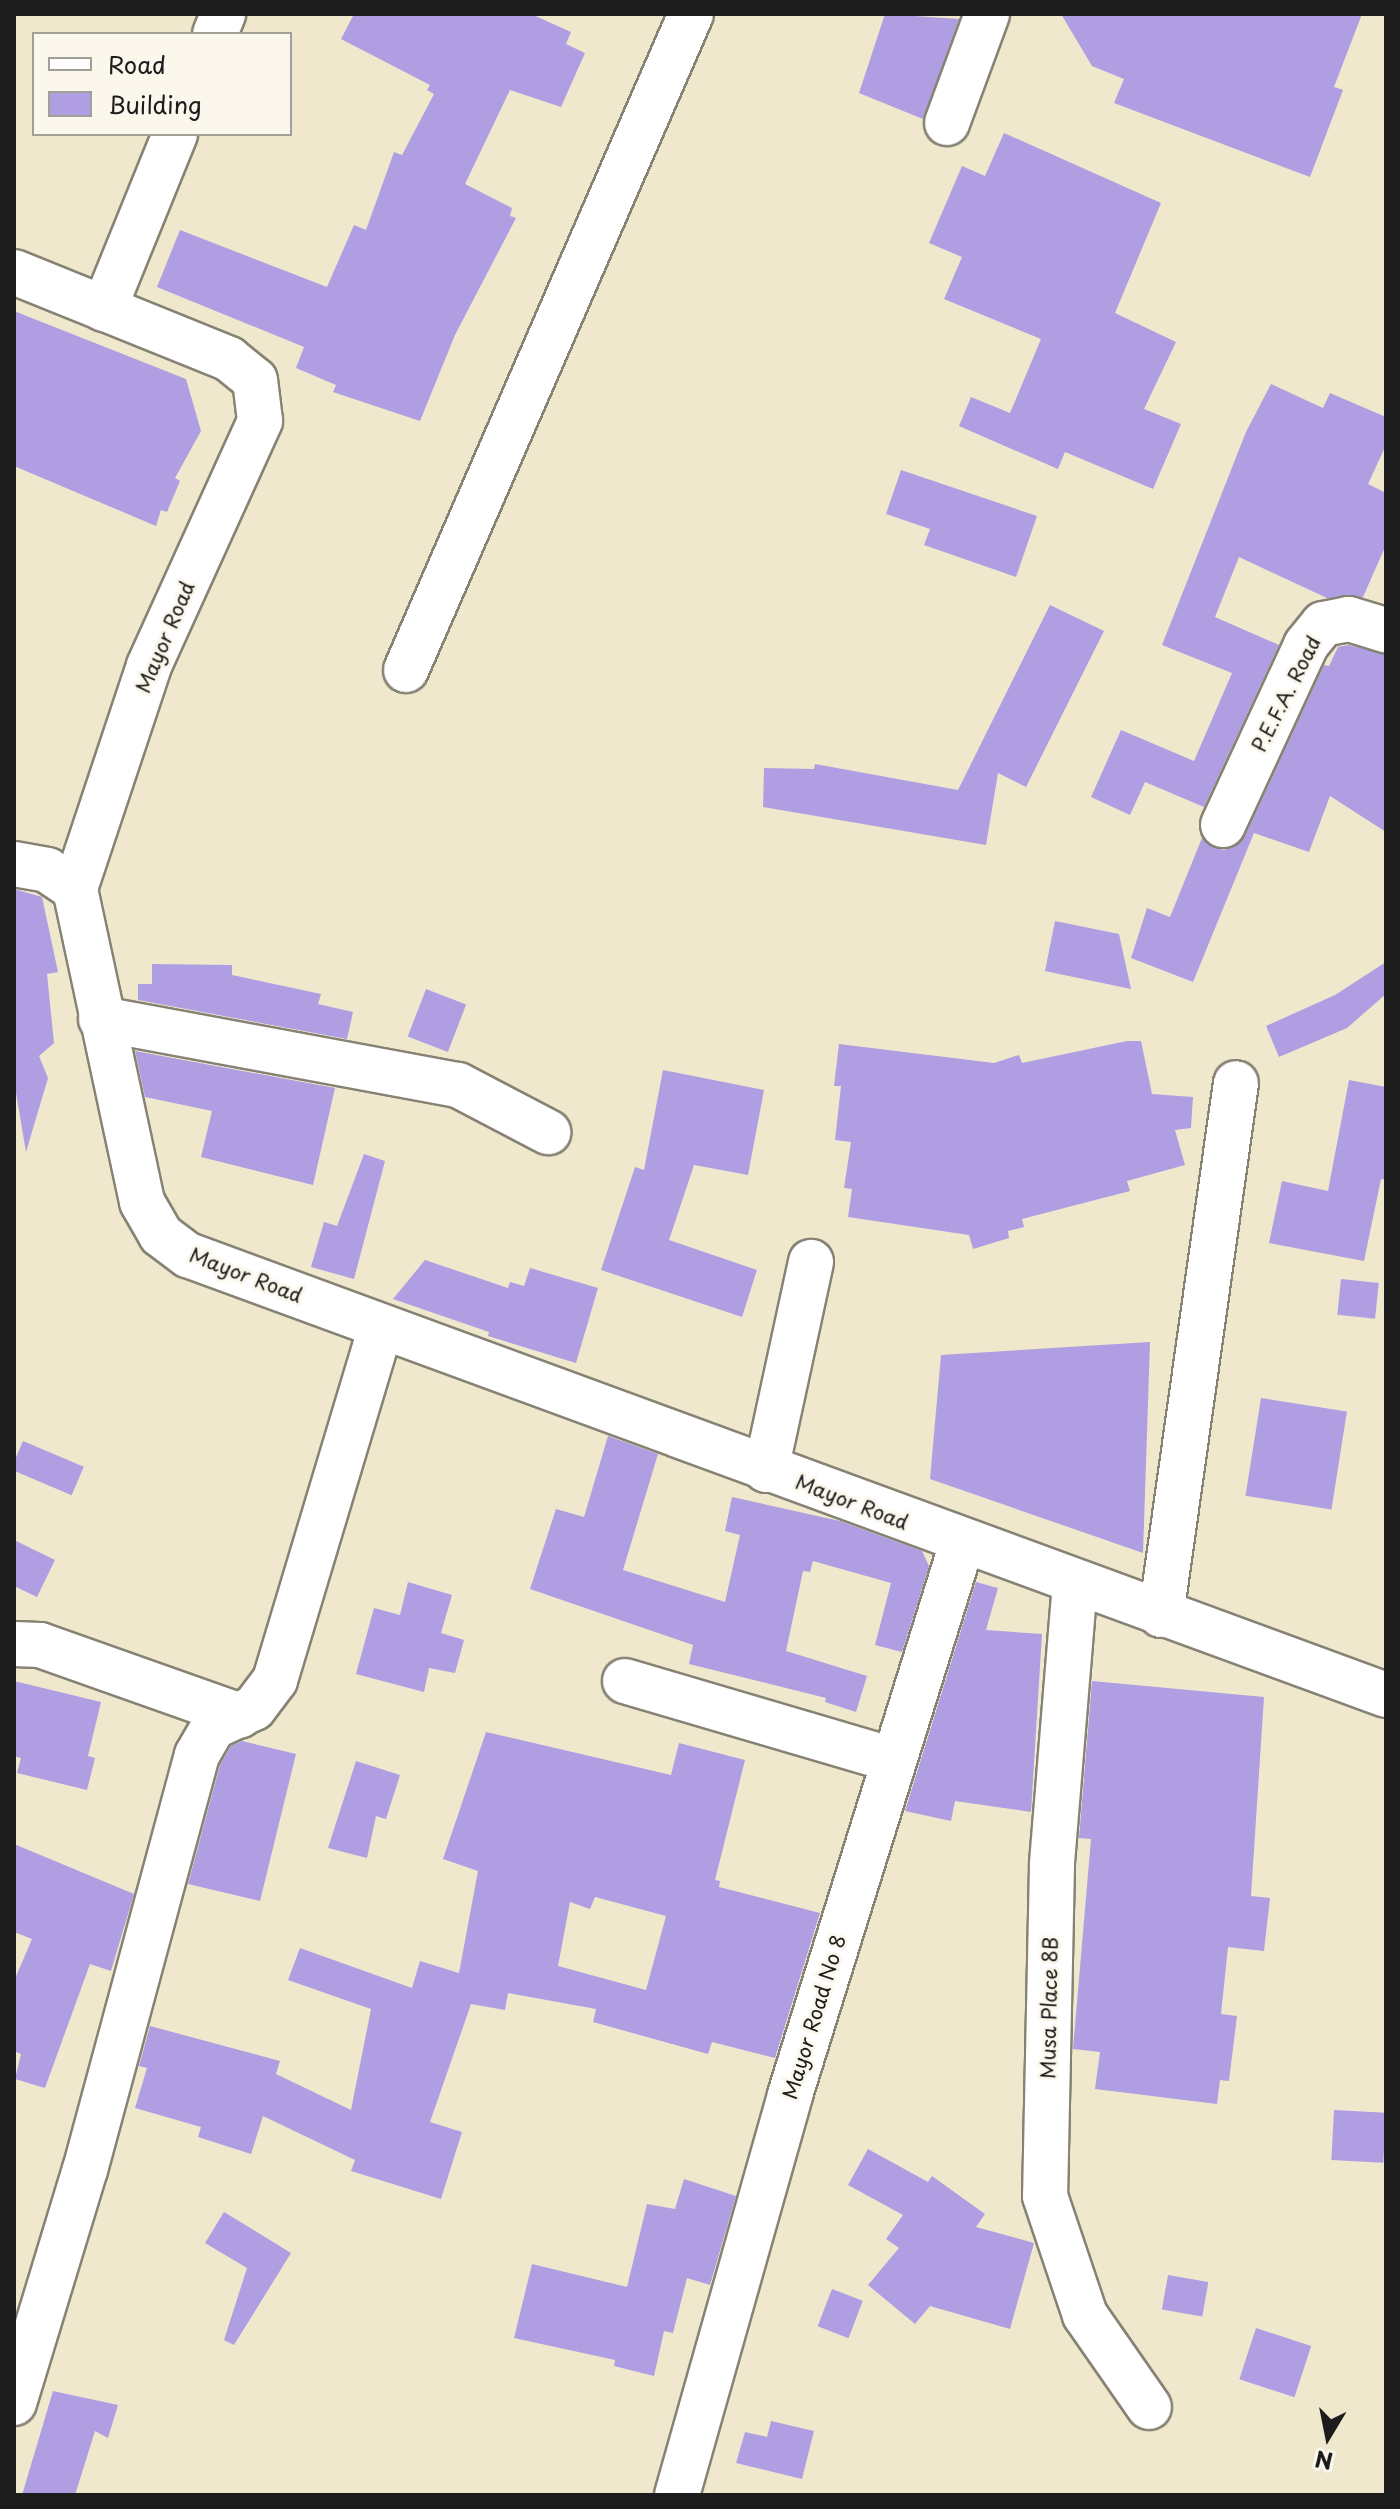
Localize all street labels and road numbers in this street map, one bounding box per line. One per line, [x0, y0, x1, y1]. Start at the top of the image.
street label: Mayor Road [131, 578, 199, 696]
street label: P.E.F.A. Road [1247, 632, 1325, 756]
street label: Mayor Road [186, 1243, 306, 1307]
street label: Mayor Road [792, 1470, 912, 1534]
street label: Mayor Road No 8 [778, 1932, 850, 2102]
street label: Musa Place 8B [1036, 1937, 1062, 2079]

